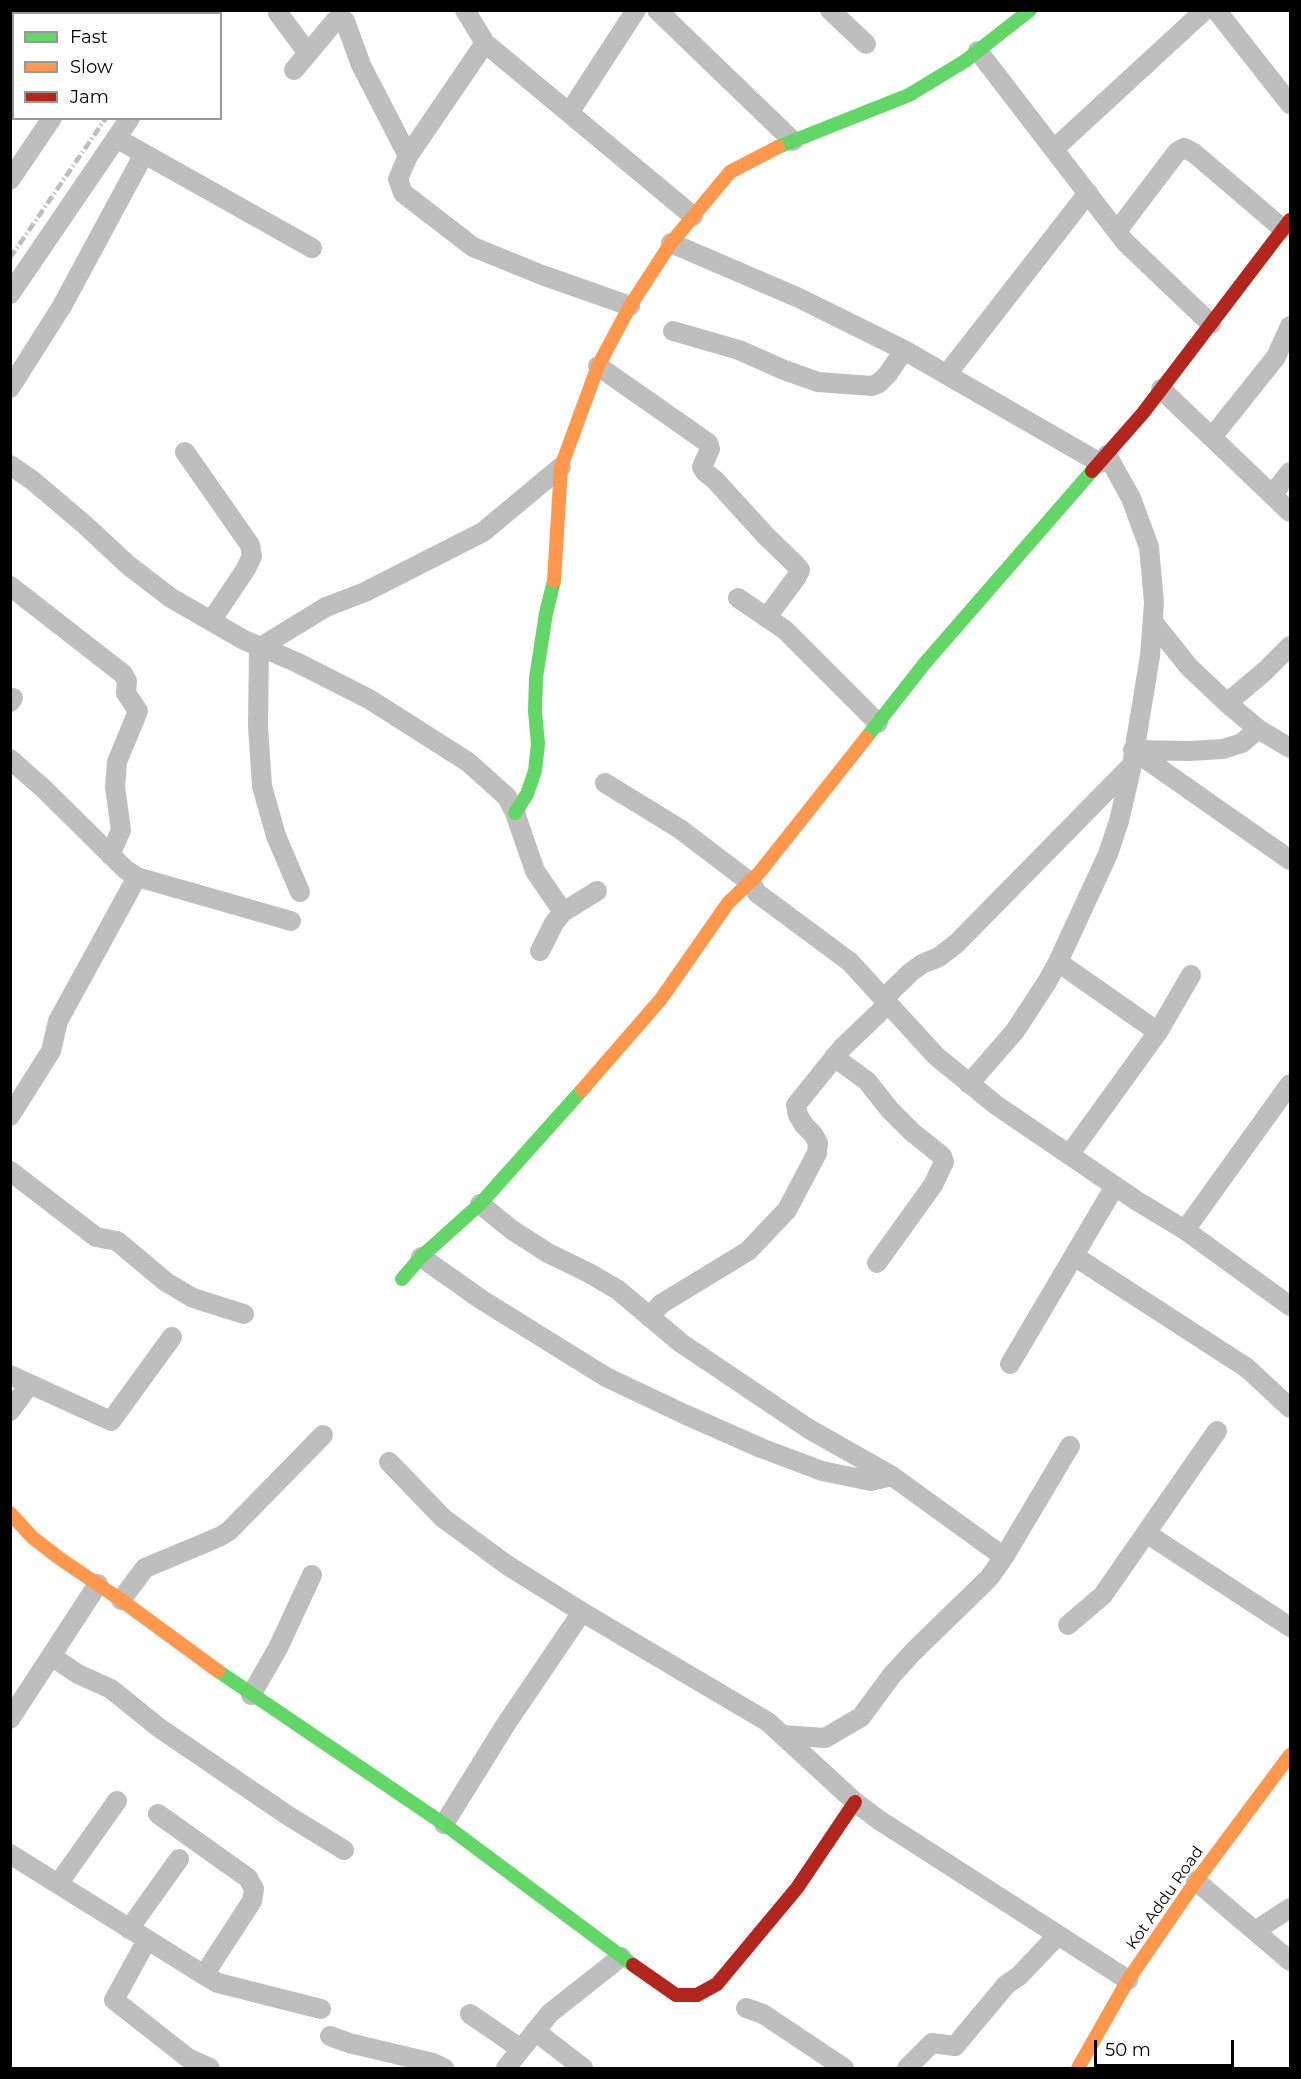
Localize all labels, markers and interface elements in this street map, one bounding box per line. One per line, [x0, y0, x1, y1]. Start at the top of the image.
legend [12, 12, 222, 120]
text: Fast [70, 26, 108, 48]
text: Slow [70, 56, 113, 78]
text: Jam [70, 86, 109, 108]
street label: Kot Addu Road [1122, 1843, 1208, 1953]
scale bar [1097, 2028, 1236, 2066]
text: 50 m [1105, 2039, 1151, 2061]

